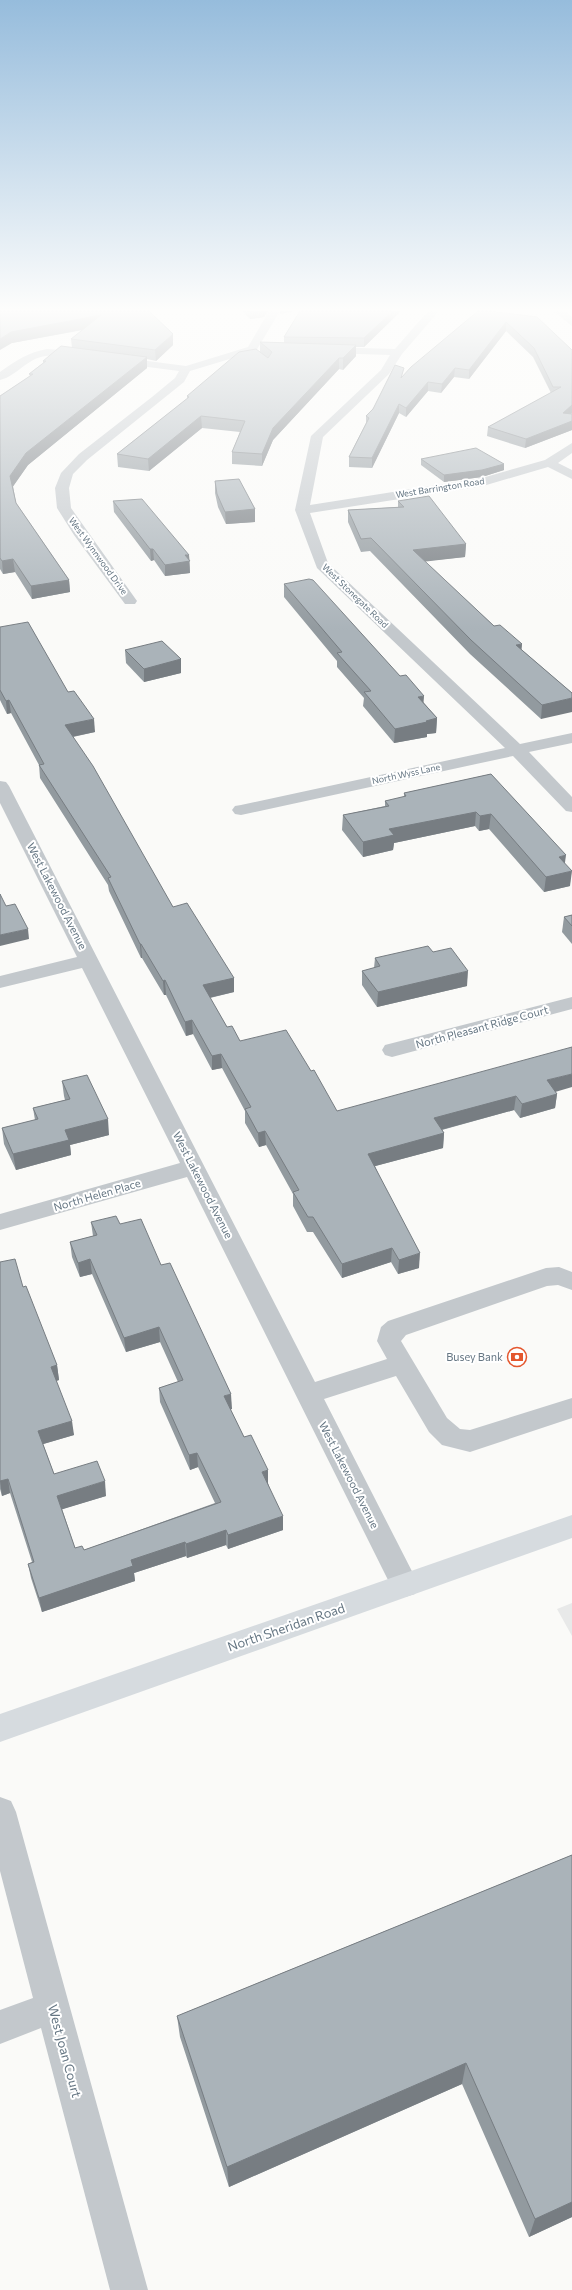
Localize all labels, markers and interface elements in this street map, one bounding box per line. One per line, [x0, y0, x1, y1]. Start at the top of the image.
street label: West Barrington Road [395, 475, 485, 500]
street label: West Wynnwood Drive [67, 515, 130, 597]
street label: West Stonegate Road [320, 561, 391, 630]
street label: North Wyss Lane [371, 761, 441, 786]
street label: West Lakewood Avenue [25, 840, 90, 952]
street label: North Pleasant Ridge Court [414, 1002, 550, 1050]
street label: West Lakewood Avenue [171, 1129, 236, 1241]
street label: North Helen Place [52, 1176, 142, 1213]
bank icon: Busey Bank [506, 1346, 528, 1368]
place label: Busey Bank [446, 1350, 503, 1363]
street label: West Lakewood Avenue [317, 1419, 382, 1531]
street label: North Sheridan Road [225, 1599, 347, 1655]
street label: West Joan Court [45, 2003, 85, 2099]

